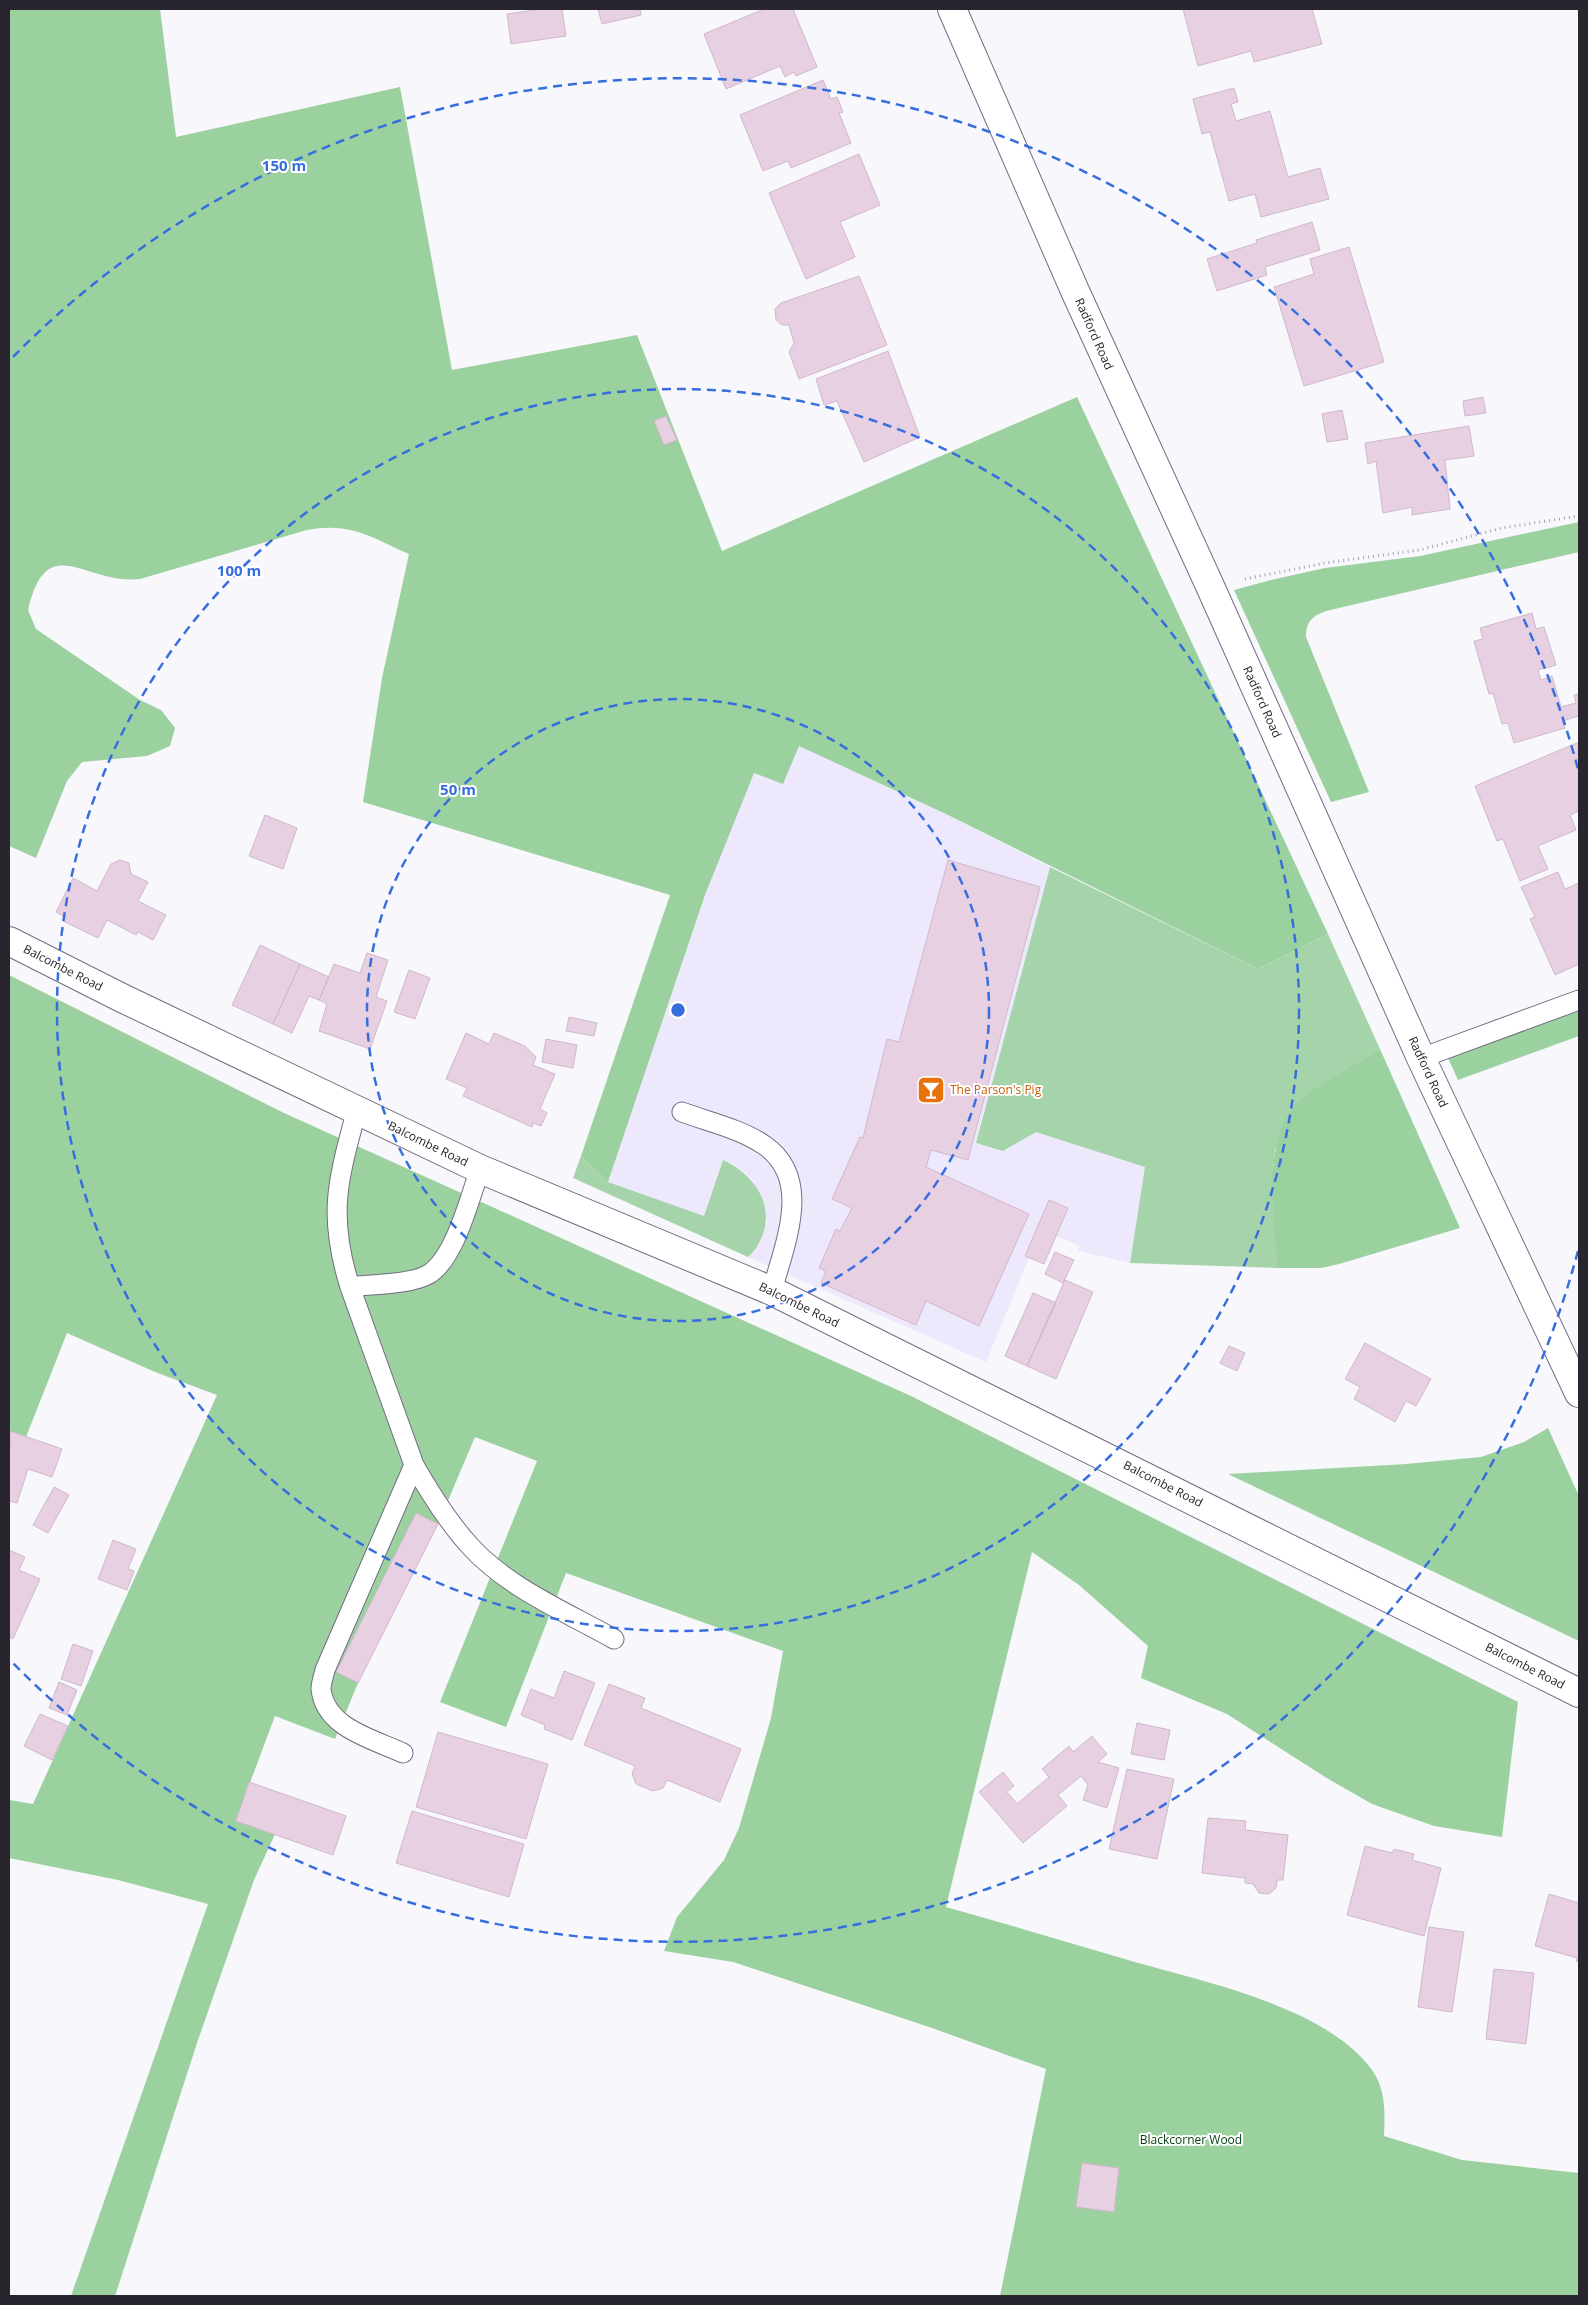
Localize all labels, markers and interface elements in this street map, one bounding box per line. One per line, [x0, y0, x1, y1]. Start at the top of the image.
text: 150 m [262, 155, 306, 175]
street label: Radford Road [1071, 295, 1118, 372]
text: 100 m [217, 560, 261, 580]
street label: Radford Road [1239, 663, 1286, 740]
text: 50 m [440, 779, 476, 799]
street label: Balcombe Road [20, 940, 106, 995]
centre of rings [669, 1001, 687, 1019]
street label: Radford Road [1405, 1033, 1452, 1110]
bar icon: The Parson's Pig [916, 1075, 946, 1105]
place label: The Parson's Pig [950, 1081, 1042, 1098]
street label: Balcombe Road [385, 1117, 471, 1170]
street label: Balcombe Road [756, 1278, 842, 1331]
street label: Balcombe Road [1120, 1456, 1206, 1511]
street label: Balcombe Road [1482, 1638, 1568, 1693]
park label: Blackcorner Wood [1140, 2131, 1242, 2148]

